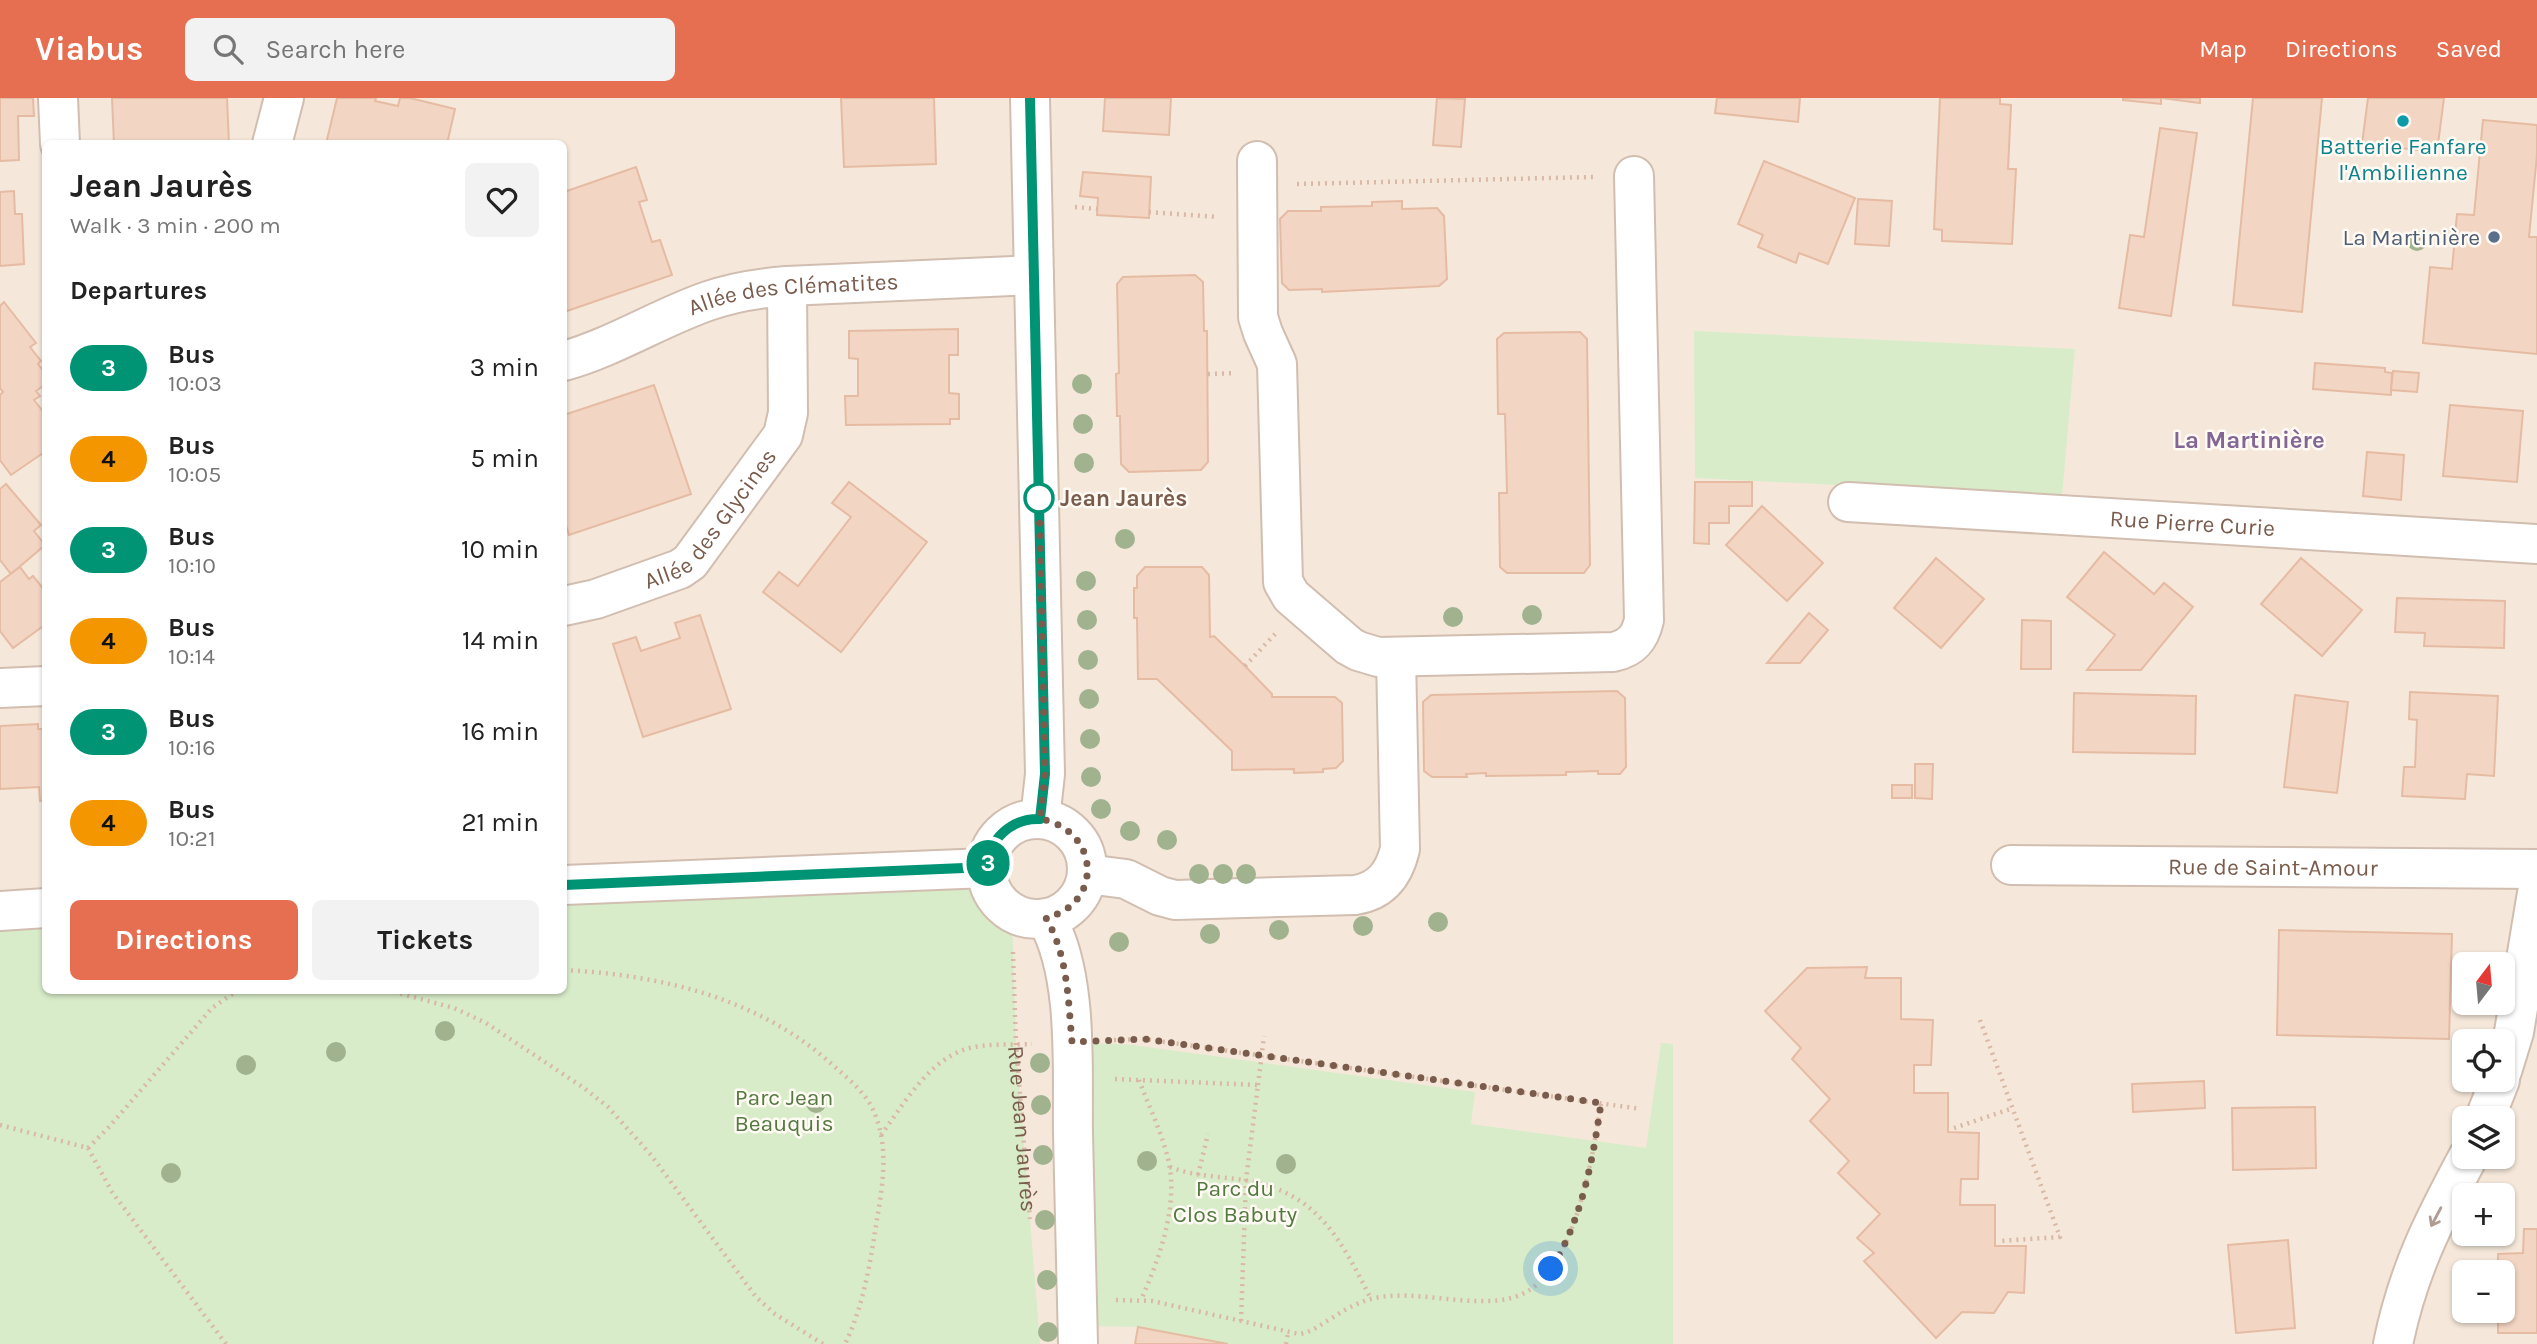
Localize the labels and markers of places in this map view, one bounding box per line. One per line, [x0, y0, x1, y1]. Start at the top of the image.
marker: Batterie Fanfare l'Ambilienne [2395, 113, 2411, 129]
place label: Batterie Fanfare l'Ambilienne [2319, 133, 2487, 186]
place label: La Martinière [2342, 224, 2480, 251]
marker: La Martinière [2486, 229, 2502, 245]
marker: Jean Jaurès [1024, 483, 1054, 513]
place label: Jean Jaurès [1060, 485, 1187, 512]

